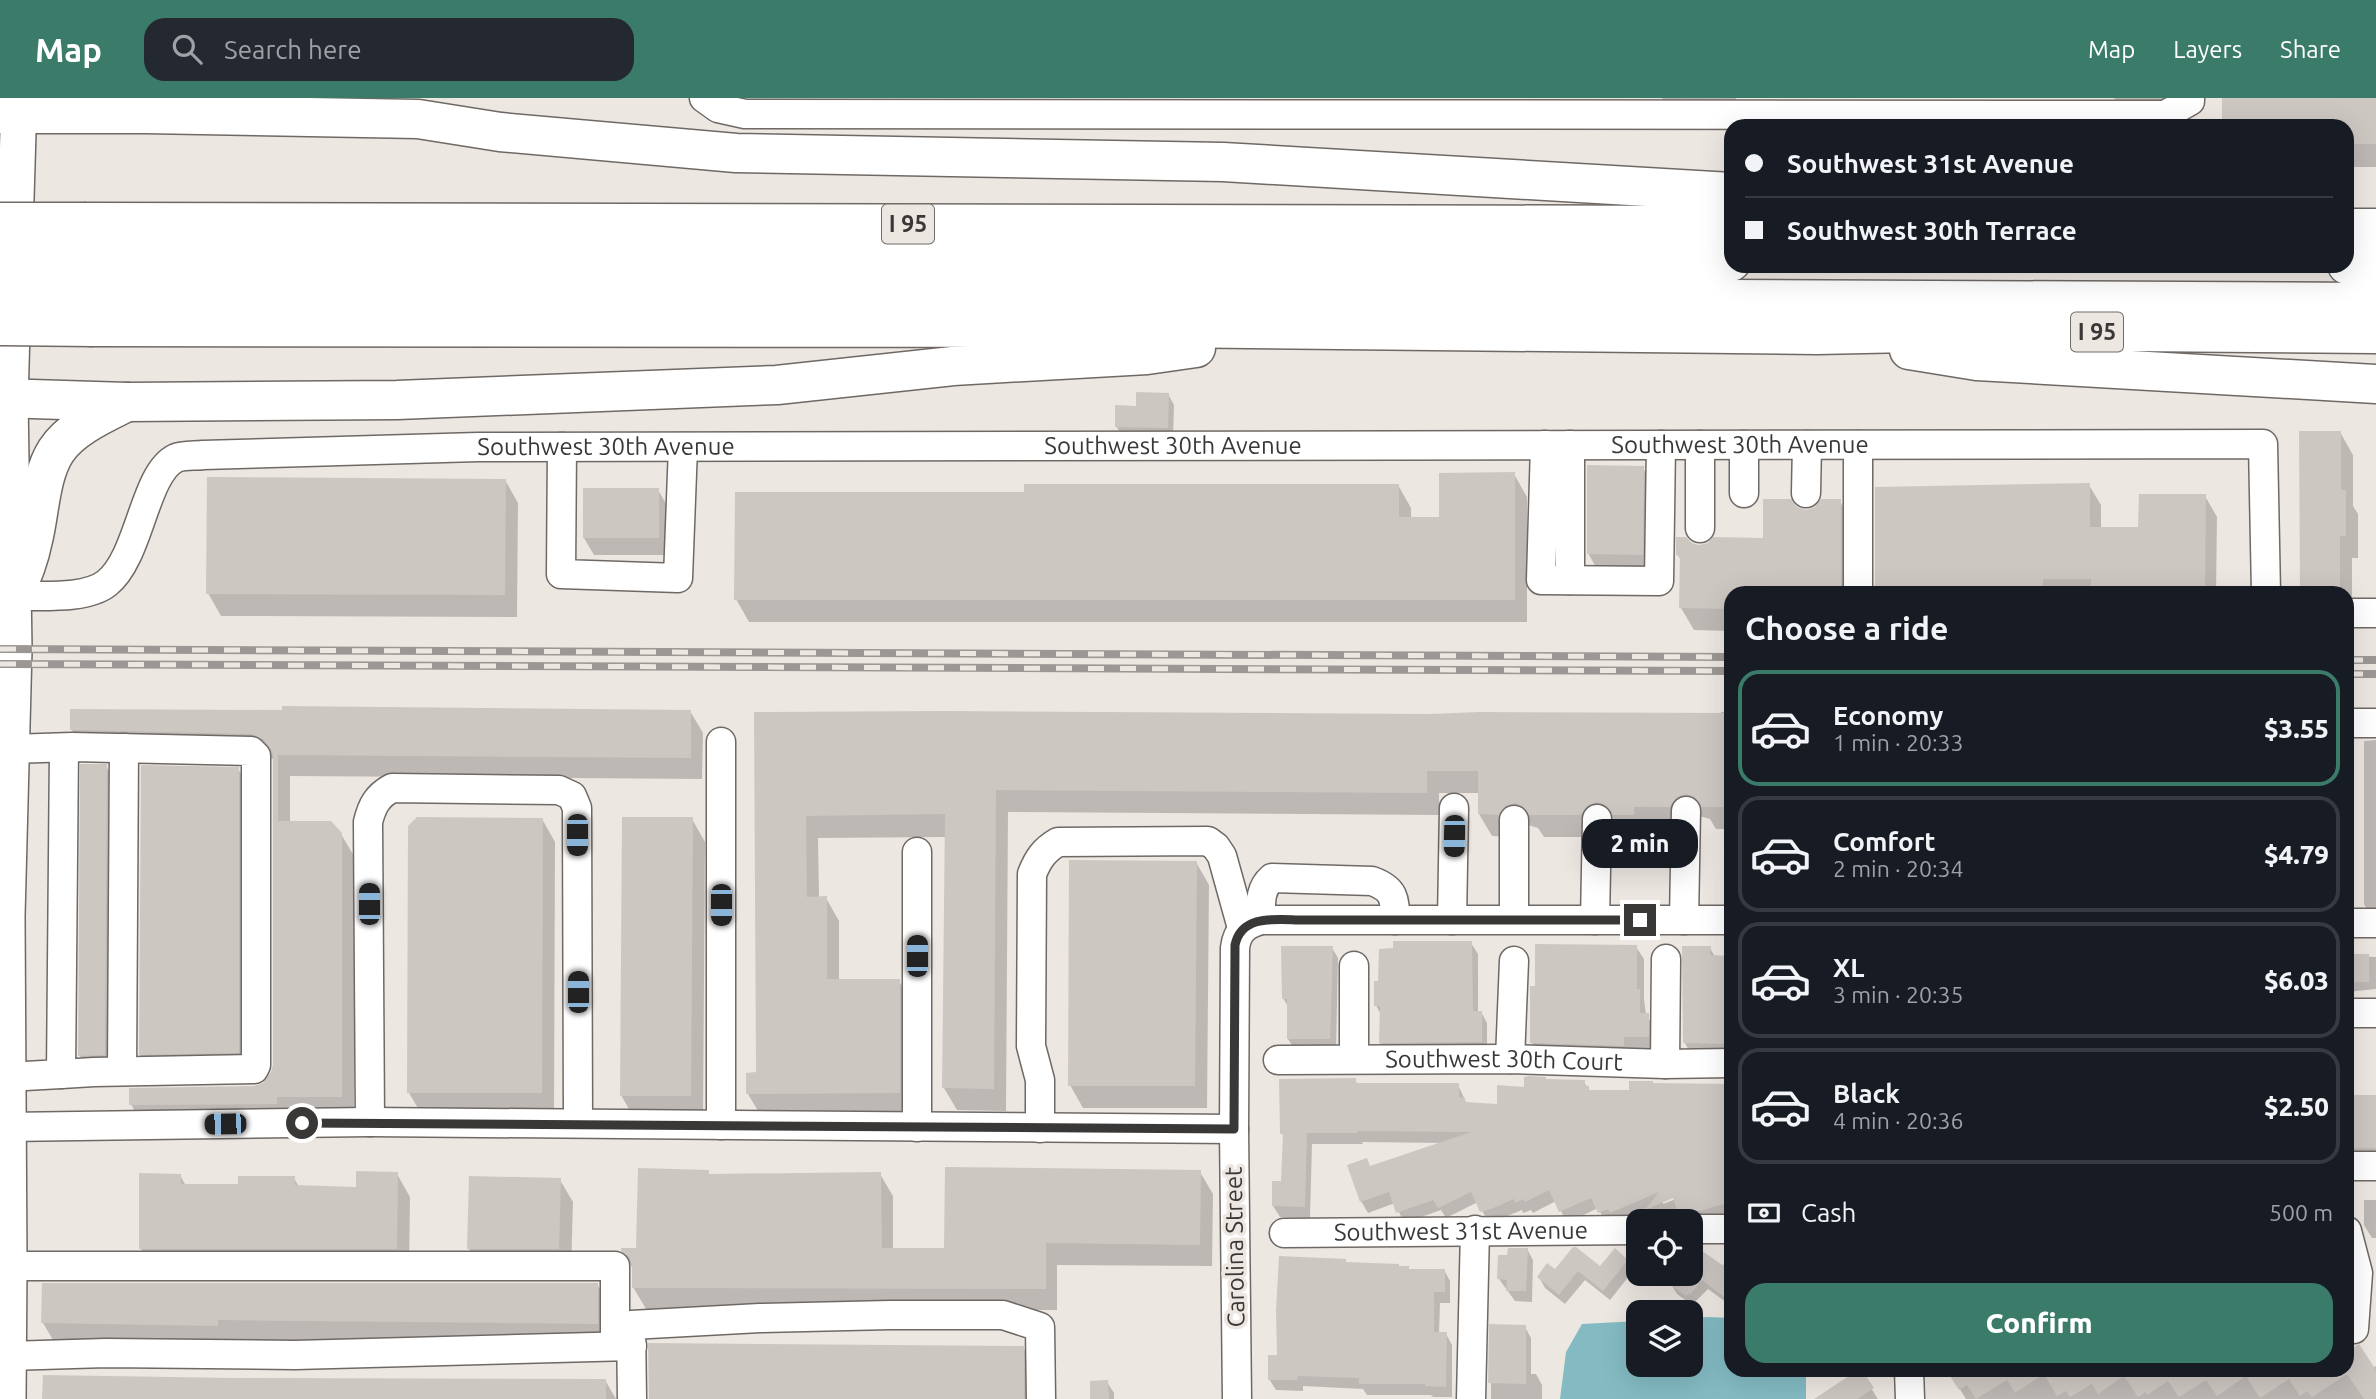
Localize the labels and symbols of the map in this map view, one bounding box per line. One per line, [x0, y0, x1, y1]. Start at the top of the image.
road number: I 95 [882, 204, 934, 244]
road number: I 95 [2071, 313, 2123, 352]
street label: Southwest 30th Avenue [1611, 431, 1869, 458]
street label: Southwest 30th Avenue [1044, 432, 1302, 459]
street label: Southwest 30th Avenue [477, 433, 735, 460]
car [567, 814, 588, 856]
car [1444, 815, 1465, 857]
callout: 2 min [1582, 818, 1698, 868]
car [359, 883, 380, 925]
car [711, 884, 732, 926]
route end [1624, 904, 1656, 936]
car [907, 935, 928, 977]
car [568, 971, 589, 1013]
street label: Southwest 30th Court [1385, 1045, 1624, 1076]
route start [286, 1107, 318, 1139]
car [204, 1113, 247, 1135]
street label: Carolina Street [1220, 1166, 1249, 1328]
street label: Southwest 31st Avenue [1334, 1216, 1588, 1246]

